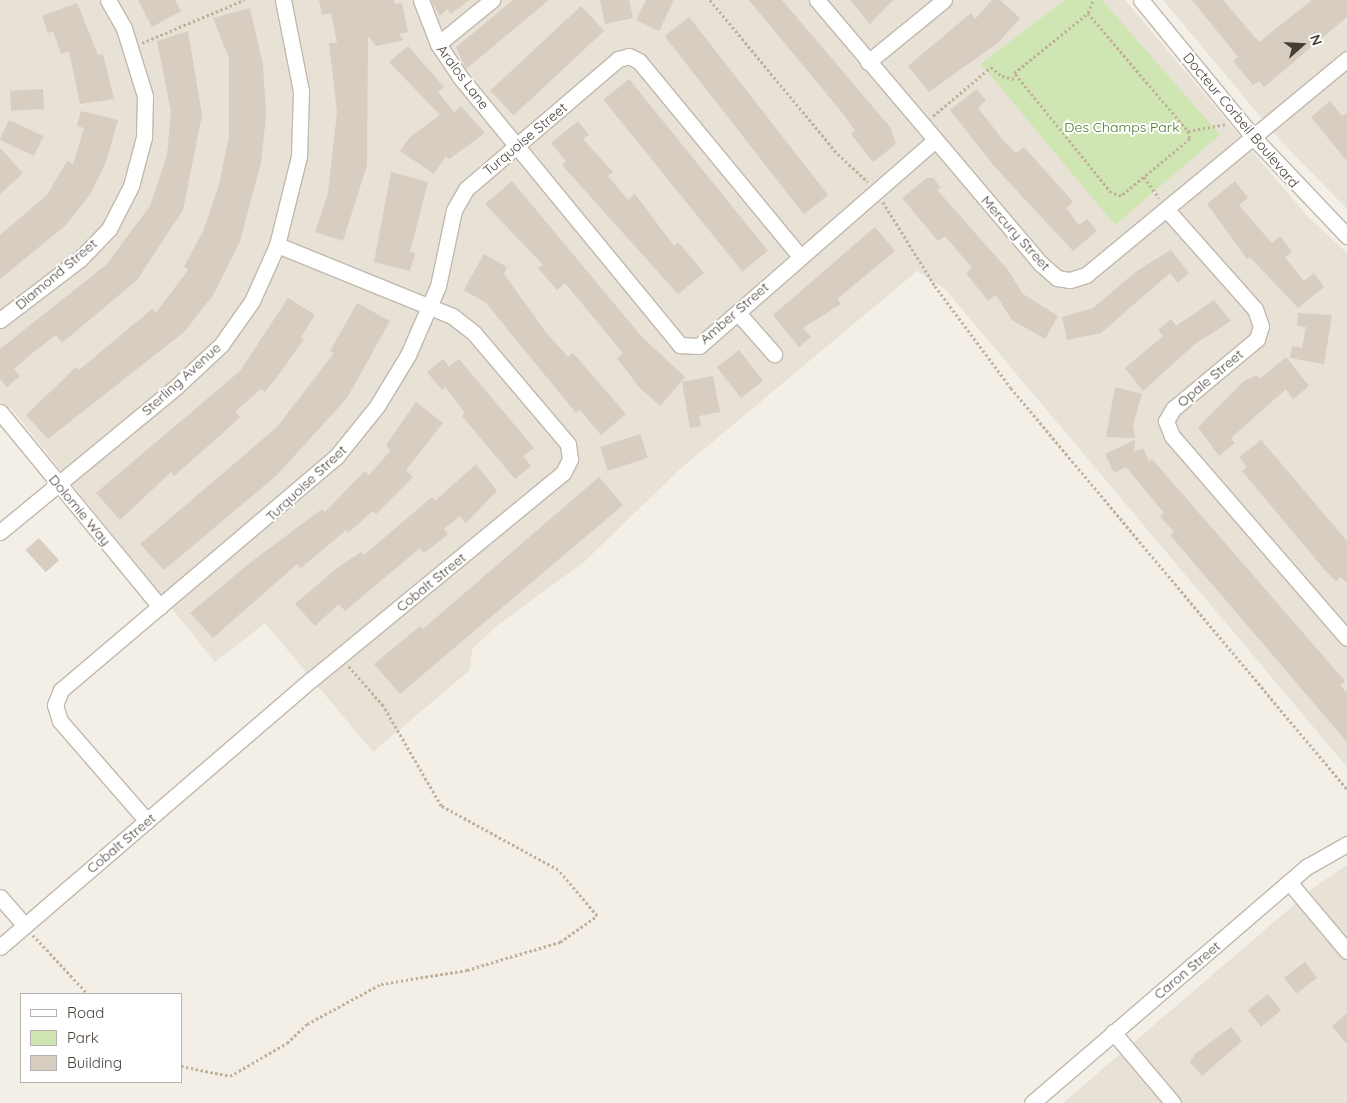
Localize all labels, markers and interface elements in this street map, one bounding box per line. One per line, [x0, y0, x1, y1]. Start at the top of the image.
north arrow [1277, 20, 1327, 70]
text: N [1306, 32, 1326, 48]
street label: Aralos Lane [433, 41, 493, 113]
street label: Docteur Corbeil Boulevard [1180, 49, 1302, 191]
street label: Turquoise Street [480, 99, 570, 179]
park label: Des Champs Park [1064, 119, 1180, 135]
street label: Mercury Street [978, 192, 1054, 274]
street label: Diamond Street [12, 235, 100, 313]
street label: Amber Street [696, 279, 772, 347]
street label: Sterling Avenue [138, 339, 224, 419]
street label: Opale Street [1174, 346, 1246, 410]
street label: Turquoise Street [262, 441, 350, 525]
street label: Dolomie Way [45, 471, 115, 549]
street label: Cobalt Street [393, 549, 469, 615]
street label: Cobalt Street [83, 809, 159, 877]
street label: Caron Street [1150, 937, 1224, 1003]
legend [20, 993, 182, 1083]
text: Road [67, 1003, 104, 1022]
text: Park [67, 1028, 99, 1047]
text: Building [67, 1053, 122, 1072]

